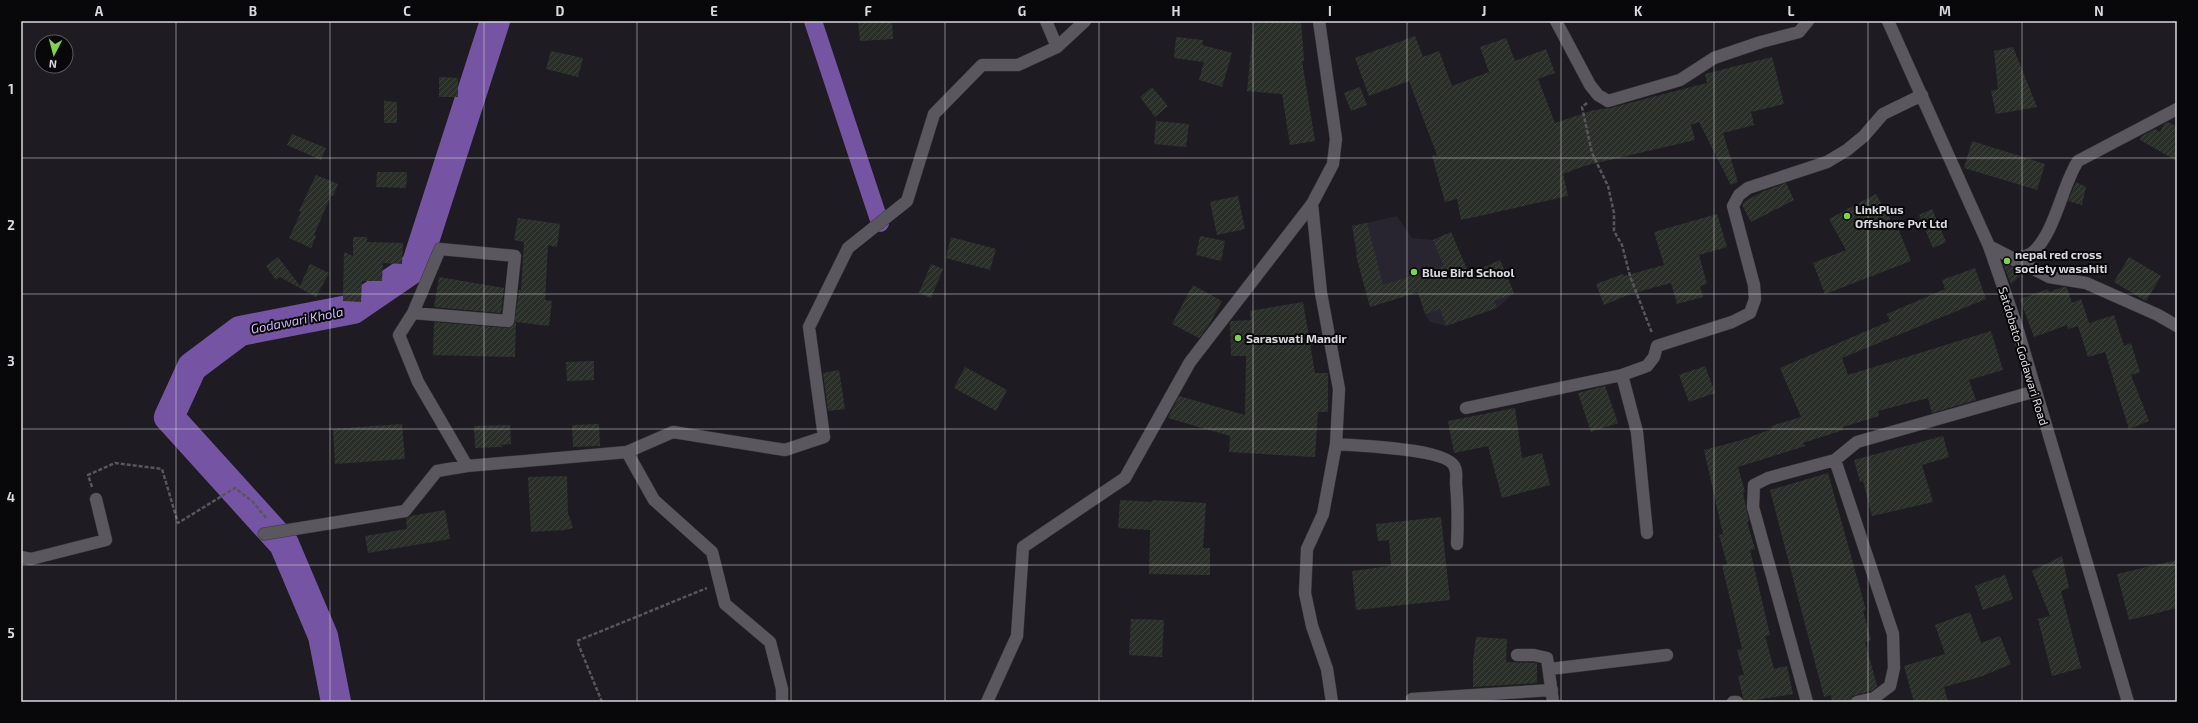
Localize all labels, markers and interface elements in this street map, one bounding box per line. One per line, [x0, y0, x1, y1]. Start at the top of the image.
text: A [95, 3, 104, 19]
text: B [249, 3, 257, 19]
text: C [403, 3, 411, 19]
text: D [556, 3, 565, 19]
text: E [710, 3, 718, 19]
text: F [864, 3, 872, 19]
text: G [1018, 3, 1026, 19]
text: H [1172, 3, 1181, 19]
text: I [1328, 3, 1332, 19]
text: J [1482, 3, 1486, 19]
text: K [1634, 3, 1643, 19]
text: L [1788, 3, 1795, 19]
text: M [1939, 3, 1951, 19]
text: N [2094, 3, 2104, 19]
north arrow [34, 34, 74, 74]
text: N [48, 58, 58, 71]
text: 1 [8, 81, 14, 97]
place label: LinkPlus Offshore Pvt Ltd [1855, 202, 1947, 230]
marker: LinkPlus Offshore Pvt Ltd [1842, 211, 1852, 221]
text: 2 [7, 217, 15, 233]
place label: nepal red cross society wasahiti [2015, 247, 2107, 276]
marker: nepal red cross society wasahiti [2002, 256, 2012, 266]
place label: Blue Bird School [1422, 265, 1514, 279]
marker: Blue Bird School [1409, 267, 1419, 277]
street label: Satdobato-Godawari Road [1996, 285, 2052, 427]
water label: Godawari Khola [249, 303, 345, 337]
place label: Saraswati Mandir [1246, 331, 1347, 345]
marker: Saraswati Mandir [1233, 333, 1243, 343]
text: 3 [7, 353, 15, 369]
text: 4 [7, 489, 15, 505]
text: 5 [7, 625, 15, 641]

